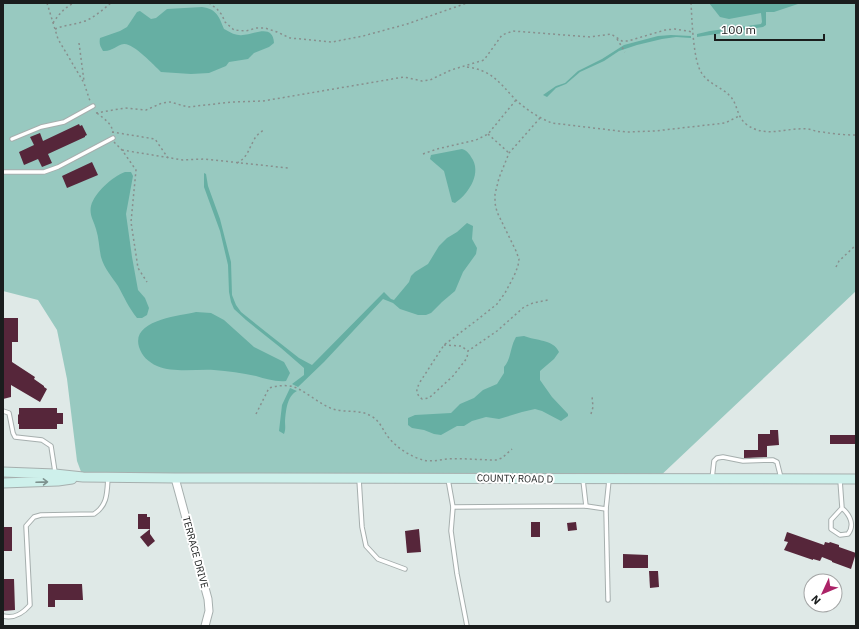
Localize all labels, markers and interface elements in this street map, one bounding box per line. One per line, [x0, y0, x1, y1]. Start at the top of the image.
scale bar [715, 16, 824, 42]
text: 100 m [721, 22, 756, 37]
street label: COUNTY ROAD D [477, 471, 554, 486]
one-way arrow [35, 478, 48, 486]
street label: TERRACE DRIVE [180, 515, 211, 590]
north arrow [803, 573, 843, 613]
text: N [808, 592, 824, 608]

